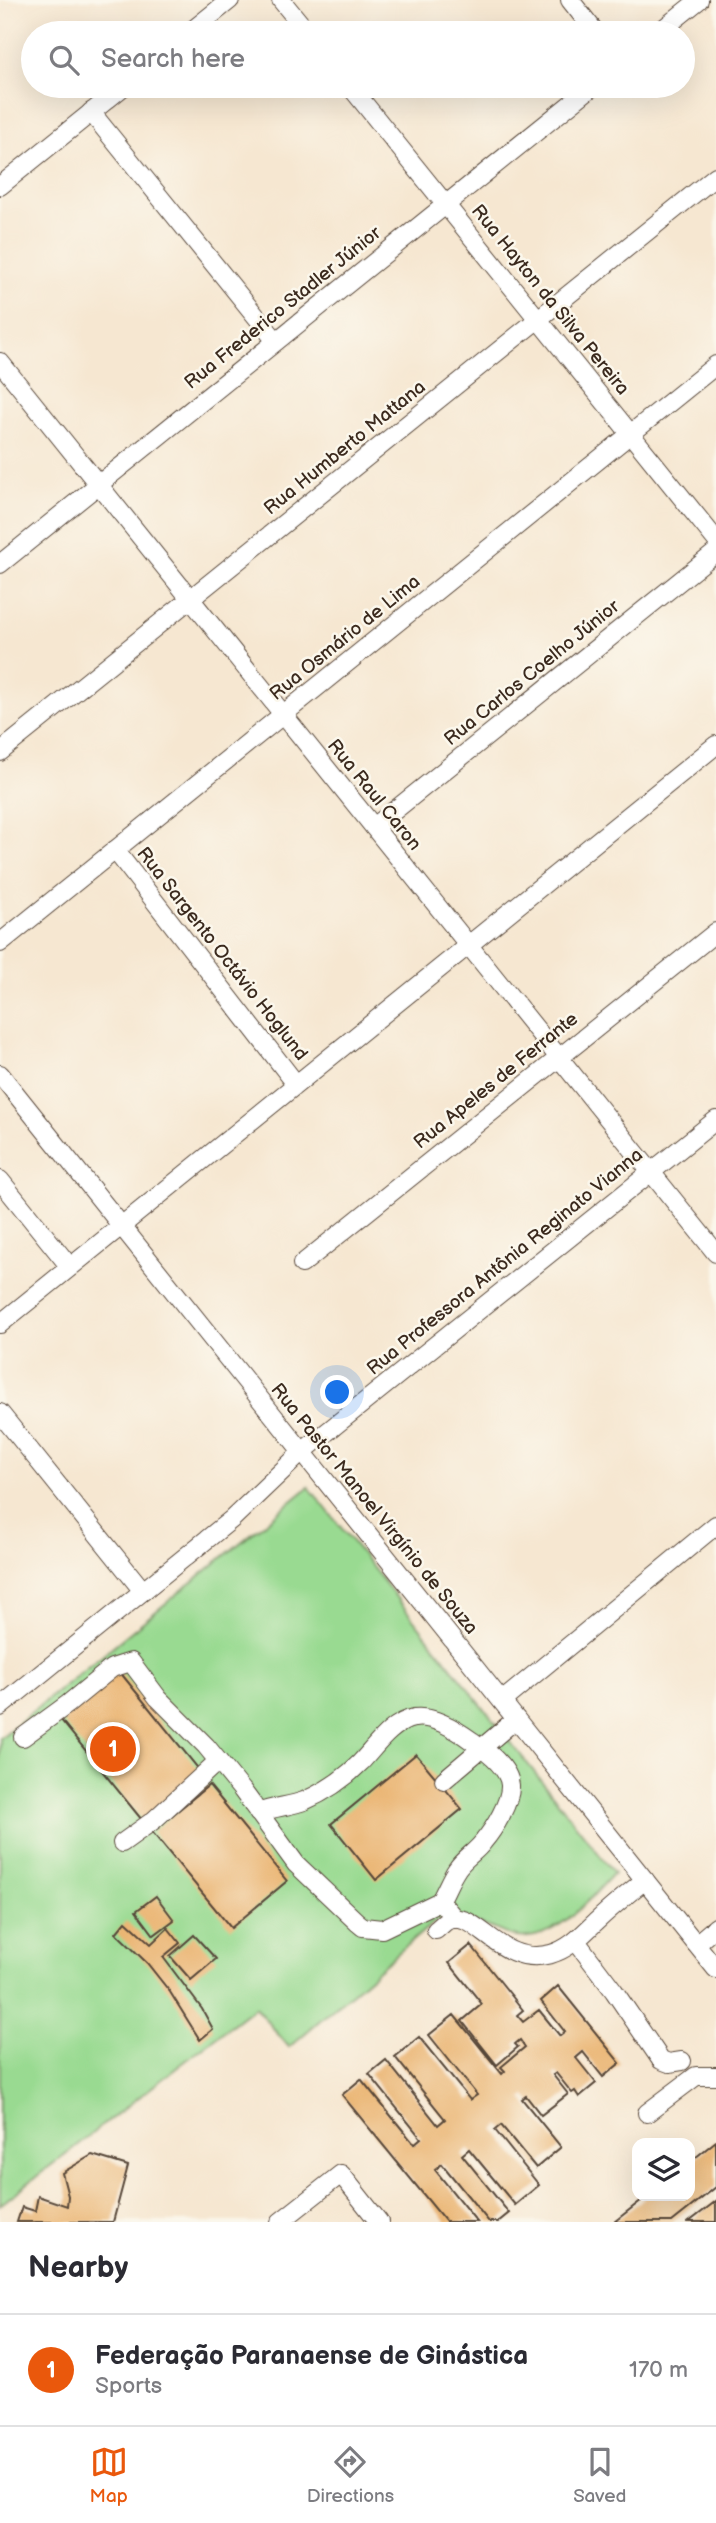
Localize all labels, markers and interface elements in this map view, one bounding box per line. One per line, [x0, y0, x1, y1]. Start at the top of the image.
search box [21, 21, 695, 98]
icon: search [45, 41, 83, 79]
text: Search here [101, 44, 245, 75]
street label: Rua Hayton da Silva Pereira [466, 200, 634, 400]
street label: Rua Frederico Stadler Júnior [180, 221, 387, 394]
street label: Rua Humberto Mattana [260, 376, 430, 520]
street label: Rua Osmário de Lima [265, 570, 425, 706]
street label: Rua Carlos Coelho Júnior [440, 594, 625, 751]
street label: Rua Raul Caron [322, 735, 426, 855]
street label: Rua Sargento Octávio Hoglund [132, 843, 312, 1065]
street label: Rua Apeles de Ferrante [409, 1008, 583, 1154]
street label: Rua Professora Antônia Reginato Vianna [362, 1143, 648, 1381]
your location [320, 1375, 354, 1409]
street label: Rua Pastor Manoel Virgínio de Souza [265, 1379, 483, 1639]
pin: 1 [90, 1723, 136, 1775]
map controls [632, 2138, 695, 2201]
button: layers [632, 2138, 695, 2201]
text: Nearby [28, 2250, 128, 2286]
text: Federação Paranaense de Ginástica [95, 2341, 528, 2372]
text: 1 [46, 2356, 56, 2384]
text: 170 m [629, 2356, 688, 2384]
text: Sports [95, 2372, 162, 2400]
tab: Map [90, 2443, 128, 2508]
tab: Directions [307, 2443, 394, 2508]
tab: Saved [573, 2443, 626, 2508]

